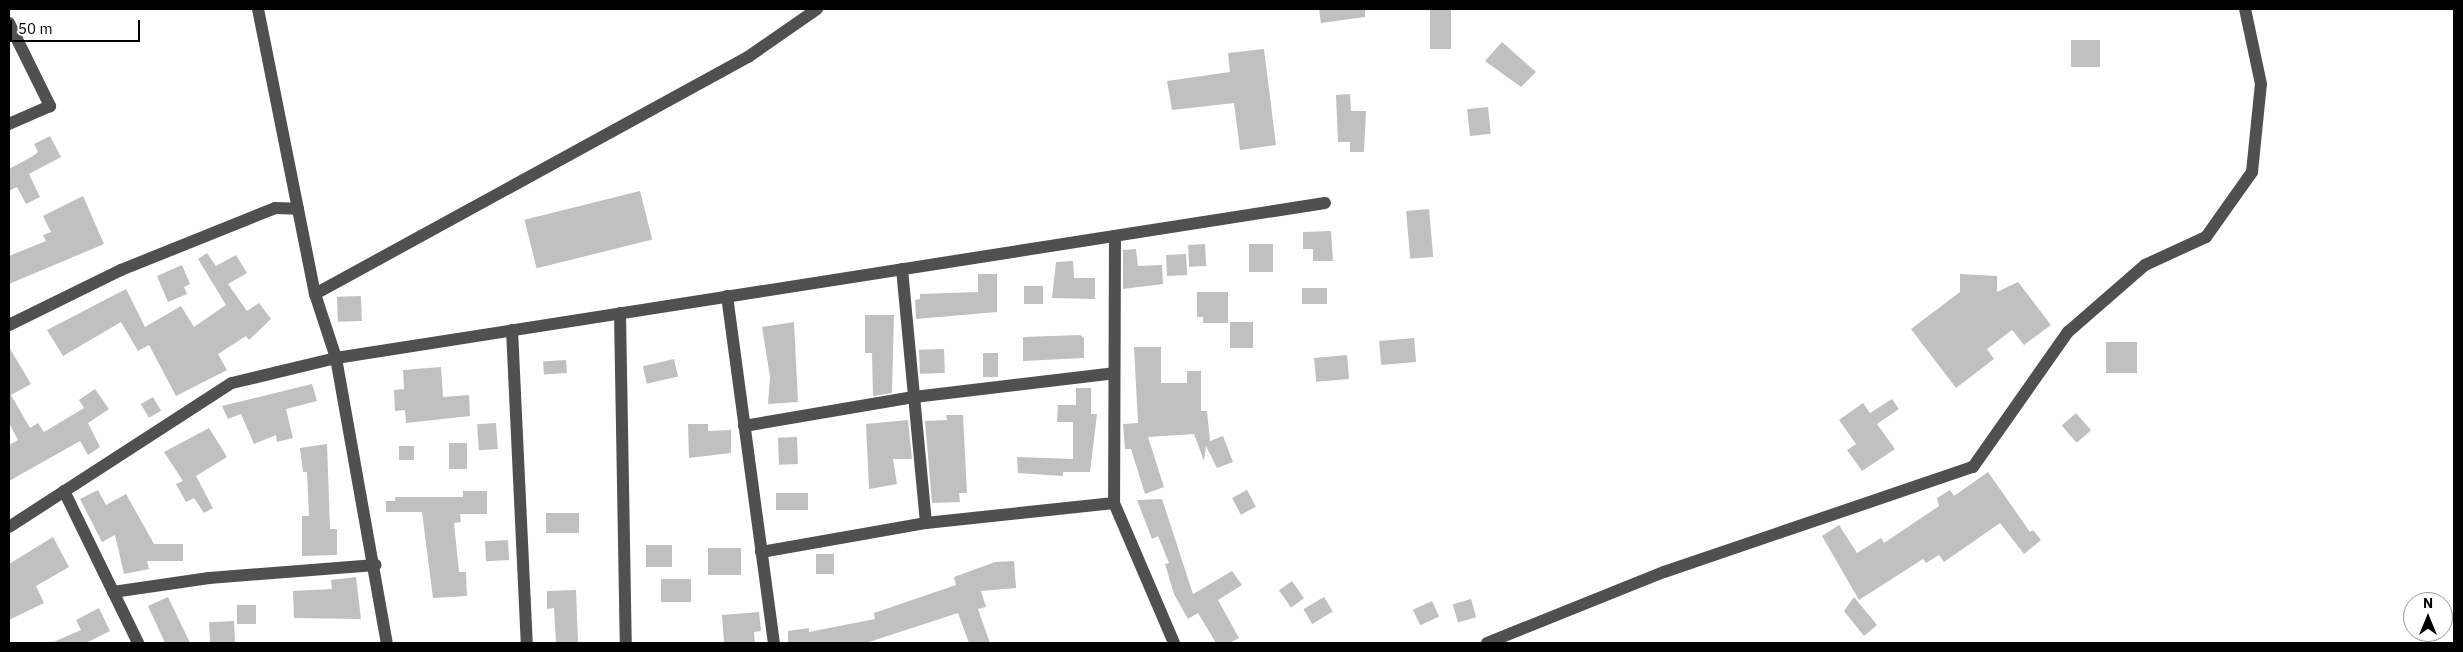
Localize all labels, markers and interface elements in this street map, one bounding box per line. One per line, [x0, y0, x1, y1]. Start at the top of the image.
scale bar [12, 10, 142, 42]
text: 50 m [18, 19, 53, 38]
north arrow [2403, 592, 2453, 642]
text: N [2423, 594, 2433, 612]

